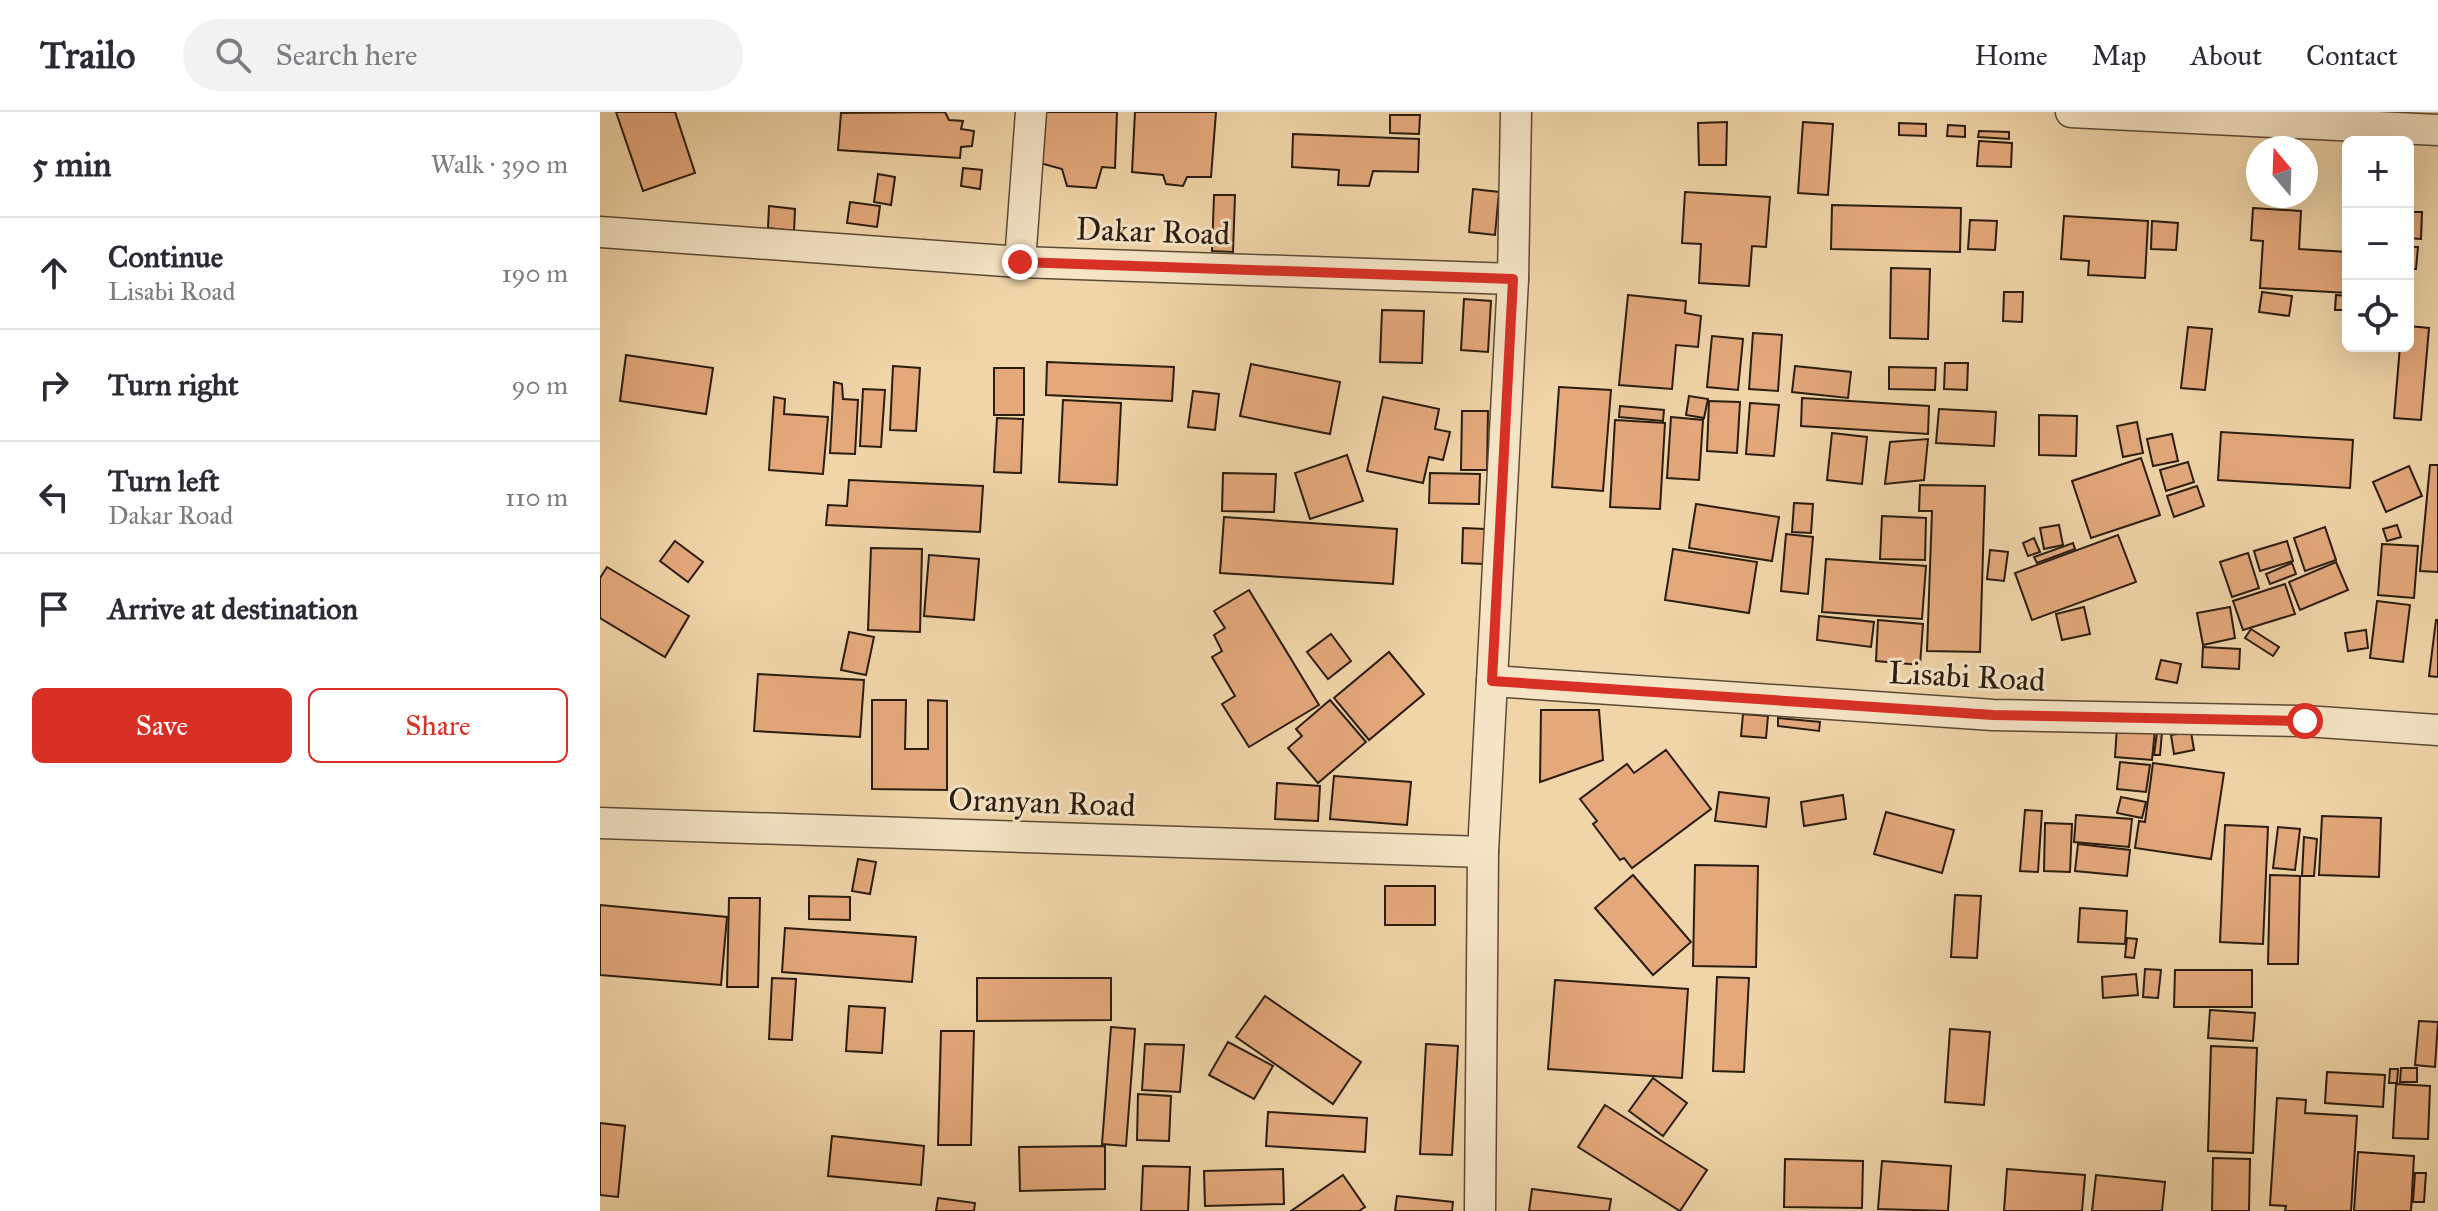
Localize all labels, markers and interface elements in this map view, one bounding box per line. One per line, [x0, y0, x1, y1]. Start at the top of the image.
search box [183, 19, 743, 91]
text: Trailo [40, 32, 135, 78]
icon: search [211, 33, 255, 77]
text: Search here [275, 37, 417, 73]
text: Home [1975, 38, 2048, 73]
text: Map [2092, 38, 2146, 73]
text: About [2190, 38, 2262, 73]
text: Contact [2306, 38, 2398, 73]
north arrow [2246, 136, 2318, 208]
map controls [2342, 136, 2414, 352]
button: + [2342, 136, 2414, 208]
text: 5 min [32, 144, 111, 185]
text: Walk · 390 m [431, 148, 568, 180]
button: − [2342, 208, 2414, 280]
street label: Dakar Road [1075, 209, 1231, 254]
text: Continue [108, 239, 223, 275]
route end [1002, 244, 1038, 280]
icon: ahead [32, 251, 76, 295]
text: 190 m [501, 257, 568, 289]
text: Lisabi Road [108, 275, 236, 307]
button: locate [2342, 280, 2414, 352]
icon: right [32, 363, 76, 407]
text: Turn right [108, 367, 239, 403]
text: 90 m [511, 369, 568, 401]
text: Turn left [108, 463, 219, 499]
icon: left [32, 475, 76, 519]
text: 110 m [505, 481, 568, 513]
text: Dakar Road [108, 499, 233, 531]
icon: arrive [32, 587, 76, 631]
text: Arrive at destination [108, 591, 358, 627]
street label: Lisabi Road [1888, 653, 2046, 700]
button: Save [32, 688, 292, 763]
button: Share [308, 688, 568, 763]
route start [2287, 703, 2323, 739]
street label: Oranyan Road [948, 780, 1136, 825]

